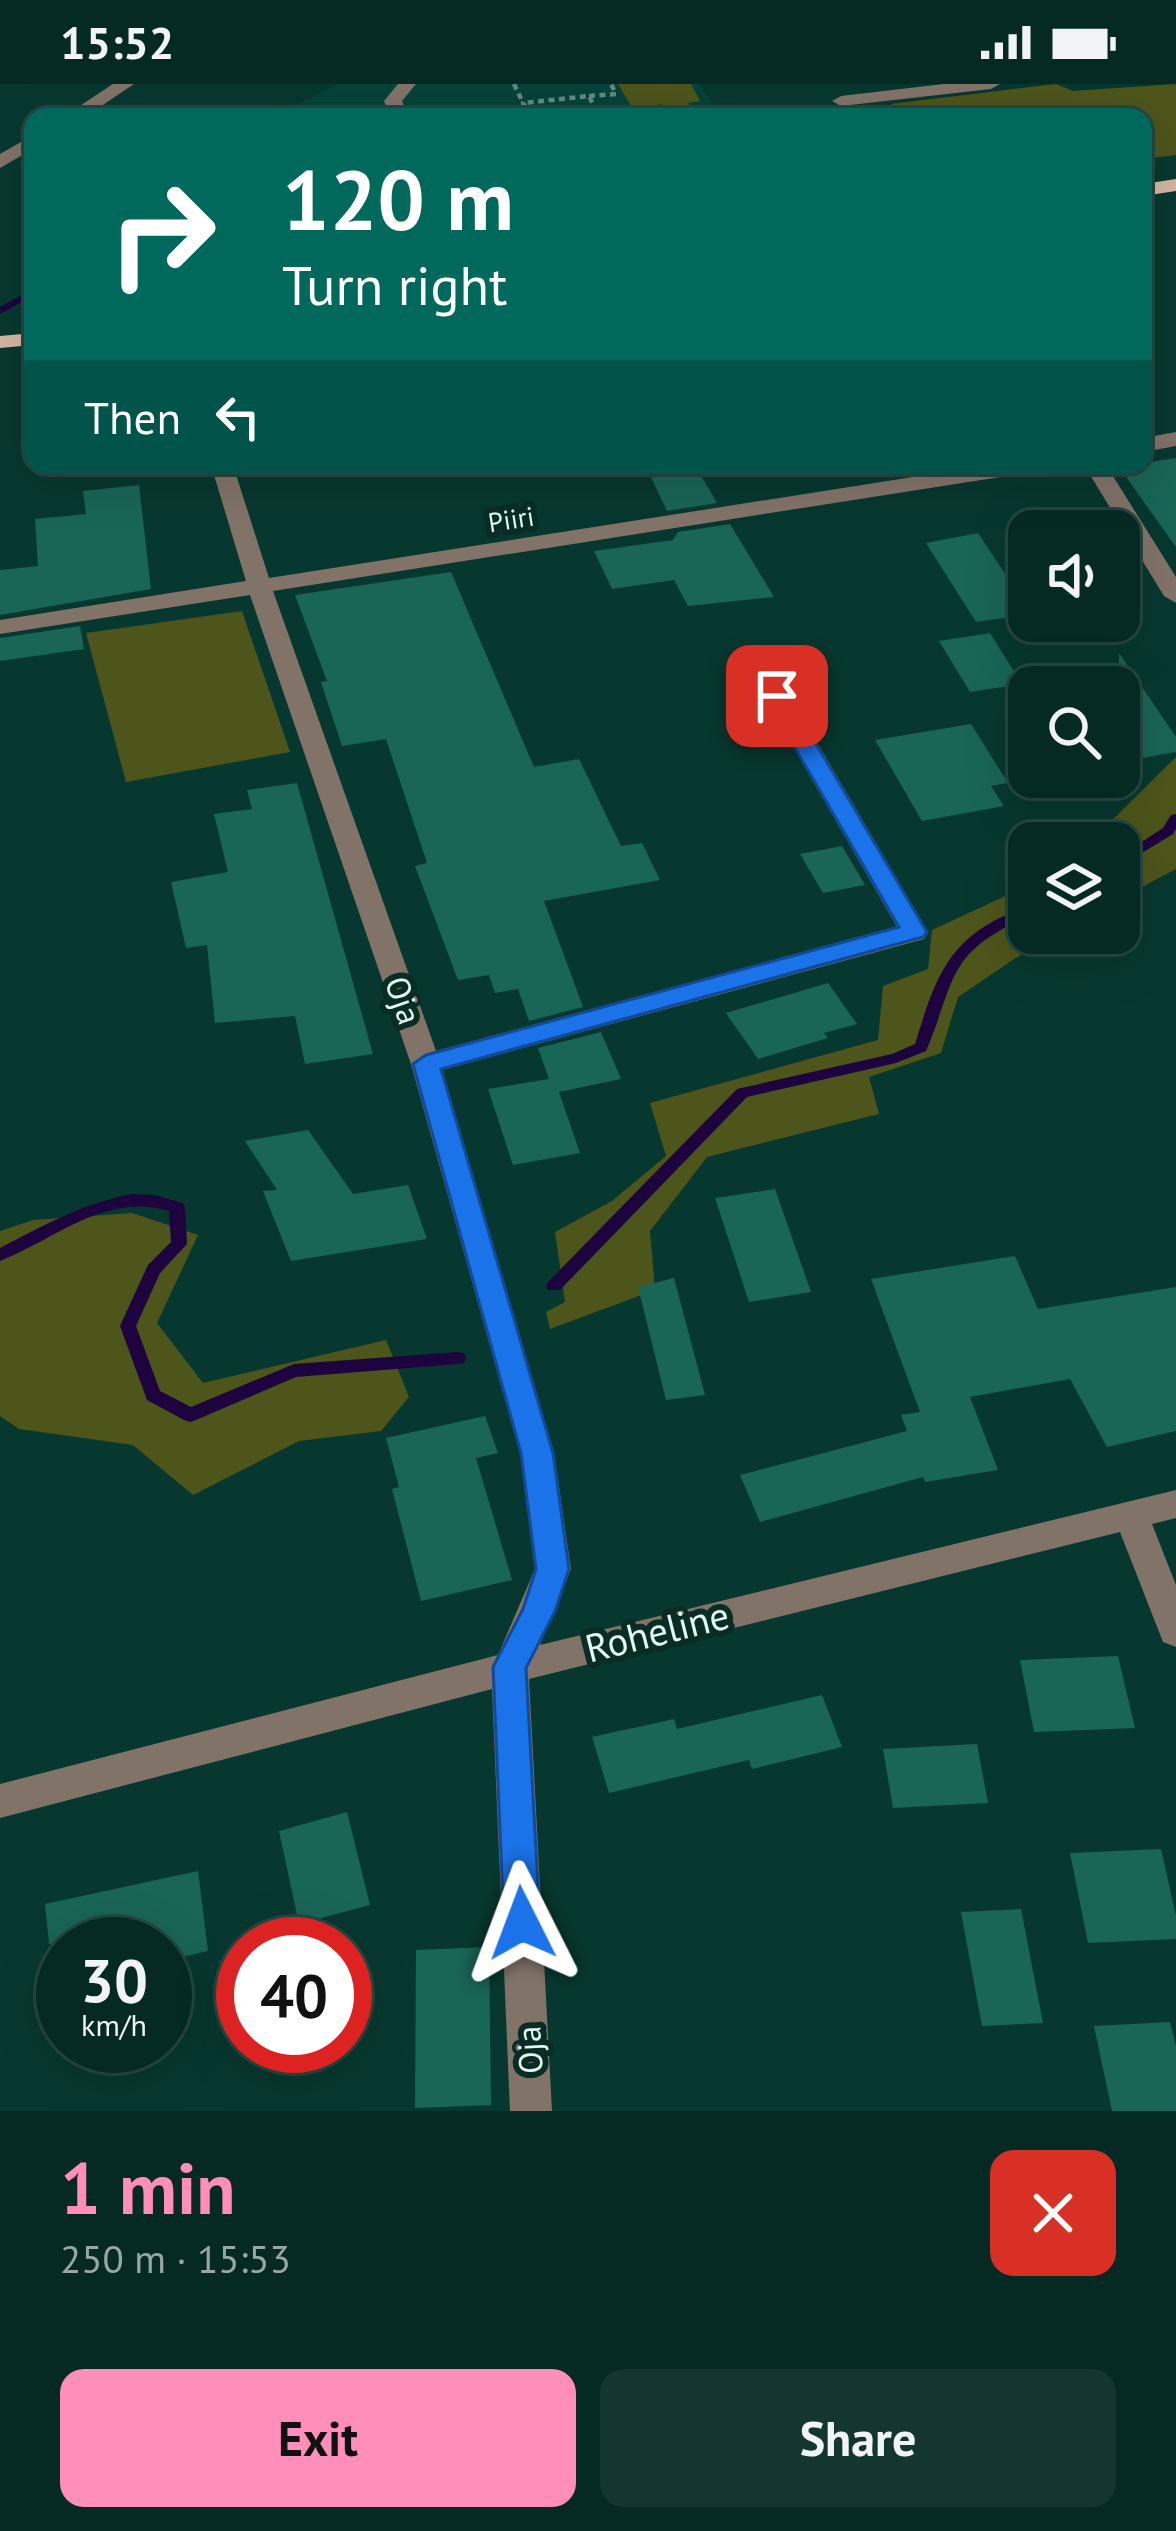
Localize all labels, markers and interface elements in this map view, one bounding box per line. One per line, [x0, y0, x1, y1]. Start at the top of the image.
text: 15:52 [60, 13, 174, 71]
text: 120 m [282, 144, 514, 253]
icon: right [84, 156, 240, 312]
text: Turn right [282, 250, 507, 320]
icon: left [205, 384, 271, 450]
text: Then [84, 388, 181, 446]
street label: Piiri [486, 499, 536, 539]
map controls [1008, 510, 1140, 954]
button: sound [1008, 510, 1140, 642]
pin [726, 645, 828, 747]
icon: arrive [744, 663, 810, 729]
button: search [1008, 666, 1140, 798]
button: layers [1008, 822, 1140, 954]
street label: Oja [376, 970, 432, 1030]
street label: Roheline [580, 1589, 734, 1673]
position arrow [459, 1860, 585, 1986]
speed limit sign: 40 [216, 1917, 372, 2073]
text: 30 [80, 1941, 148, 2019]
text: km/h [81, 2005, 147, 2044]
street label: Oja [506, 2025, 552, 2075]
text: 1 min [60, 2141, 236, 2234]
button: close [990, 2150, 1116, 2276]
text: 250 m · 15:53 [60, 2233, 291, 2284]
button: Exit [60, 2369, 576, 2507]
button: Share [600, 2369, 1116, 2507]

